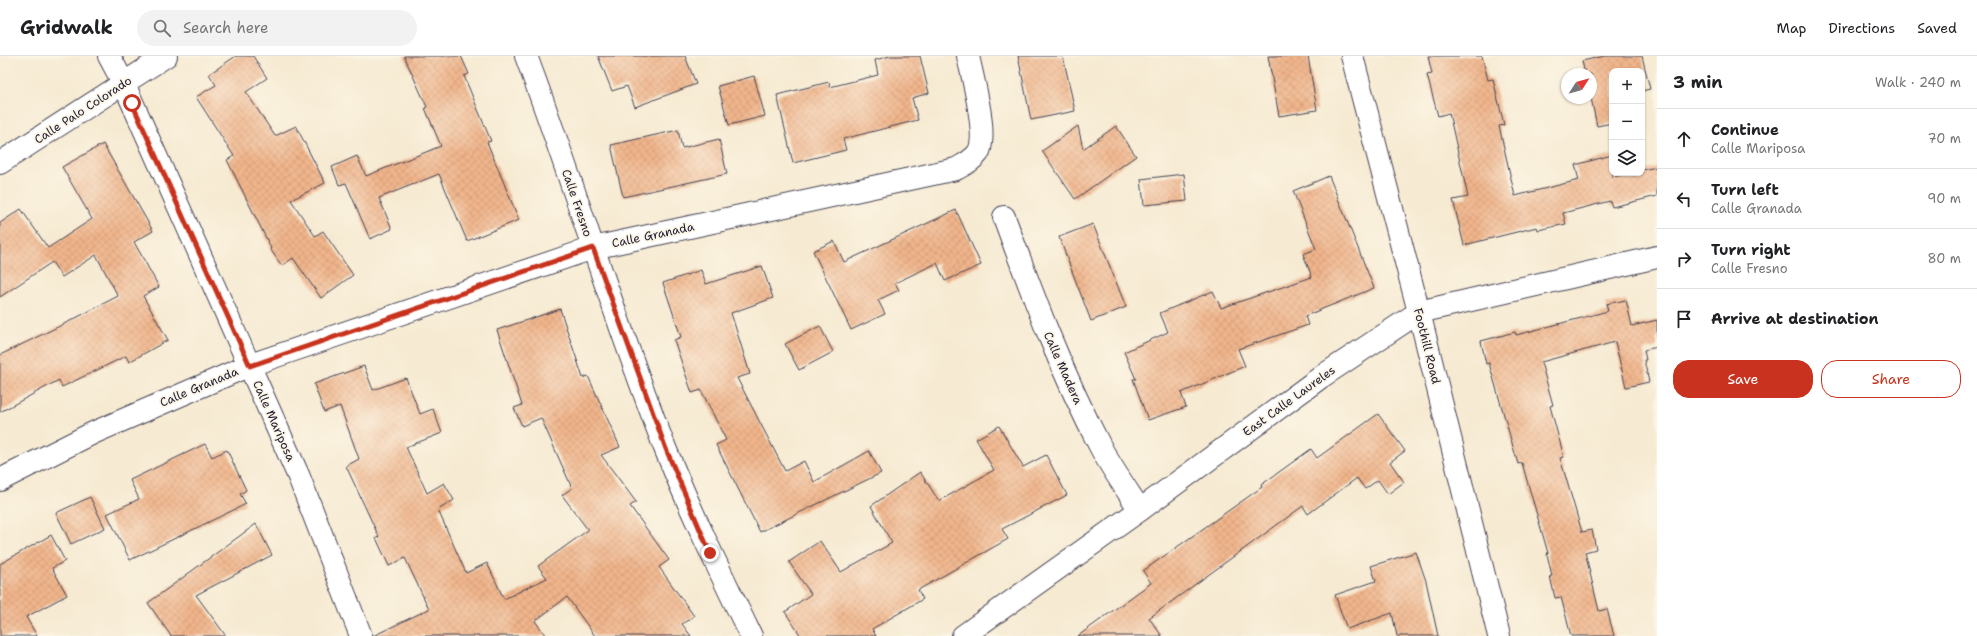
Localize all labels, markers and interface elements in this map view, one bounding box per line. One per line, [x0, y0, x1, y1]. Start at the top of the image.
search box [137, 10, 417, 46]
text: Gridwalk [20, 15, 113, 40]
icon: search [151, 17, 173, 39]
text: Search here [183, 18, 269, 38]
text: Map [1777, 19, 1807, 37]
text: Directions [1829, 19, 1895, 37]
text: Saved [1917, 19, 1957, 37]
north arrow [1561, 68, 1597, 104]
map controls [1609, 68, 1645, 176]
button: + [1609, 68, 1645, 104]
text: 3 min [1673, 71, 1723, 93]
street label: Calle Palo Colorado [31, 73, 135, 147]
text: Walk · 240 m [1875, 74, 1961, 91]
route start [123, 94, 141, 112]
button: − [1609, 104, 1645, 140]
text: Continue [1711, 120, 1779, 140]
icon: ahead [1673, 128, 1695, 150]
text: 70 m [1927, 130, 1961, 147]
button: layers [1609, 140, 1645, 176]
text: Calle Mariposa [1711, 140, 1805, 157]
street label: Calle Fresno [558, 167, 596, 239]
text: Turn left [1711, 180, 1779, 200]
icon: left [1673, 188, 1695, 210]
text: 90 m [1927, 190, 1961, 207]
text: Calle Granada [1711, 200, 1802, 217]
street label: Calle Granada [610, 218, 696, 252]
text: Turn right [1711, 240, 1791, 260]
icon: right [1673, 248, 1695, 270]
text: 80 m [1927, 250, 1961, 267]
text: Calle Fresno [1711, 260, 1788, 277]
street label: Foothill Road [1410, 306, 1444, 386]
icon: arrive [1673, 308, 1695, 330]
text: Arrive at destination [1711, 309, 1879, 329]
street label: Calle Madera [1040, 329, 1086, 407]
button: Save [1673, 360, 1813, 398]
button: Share [1821, 360, 1961, 398]
street label: East Calle Laureles [1240, 362, 1339, 440]
street label: Calle Granada [157, 363, 241, 411]
street label: Calle Mariposa [249, 378, 299, 465]
route end [701, 544, 719, 562]

